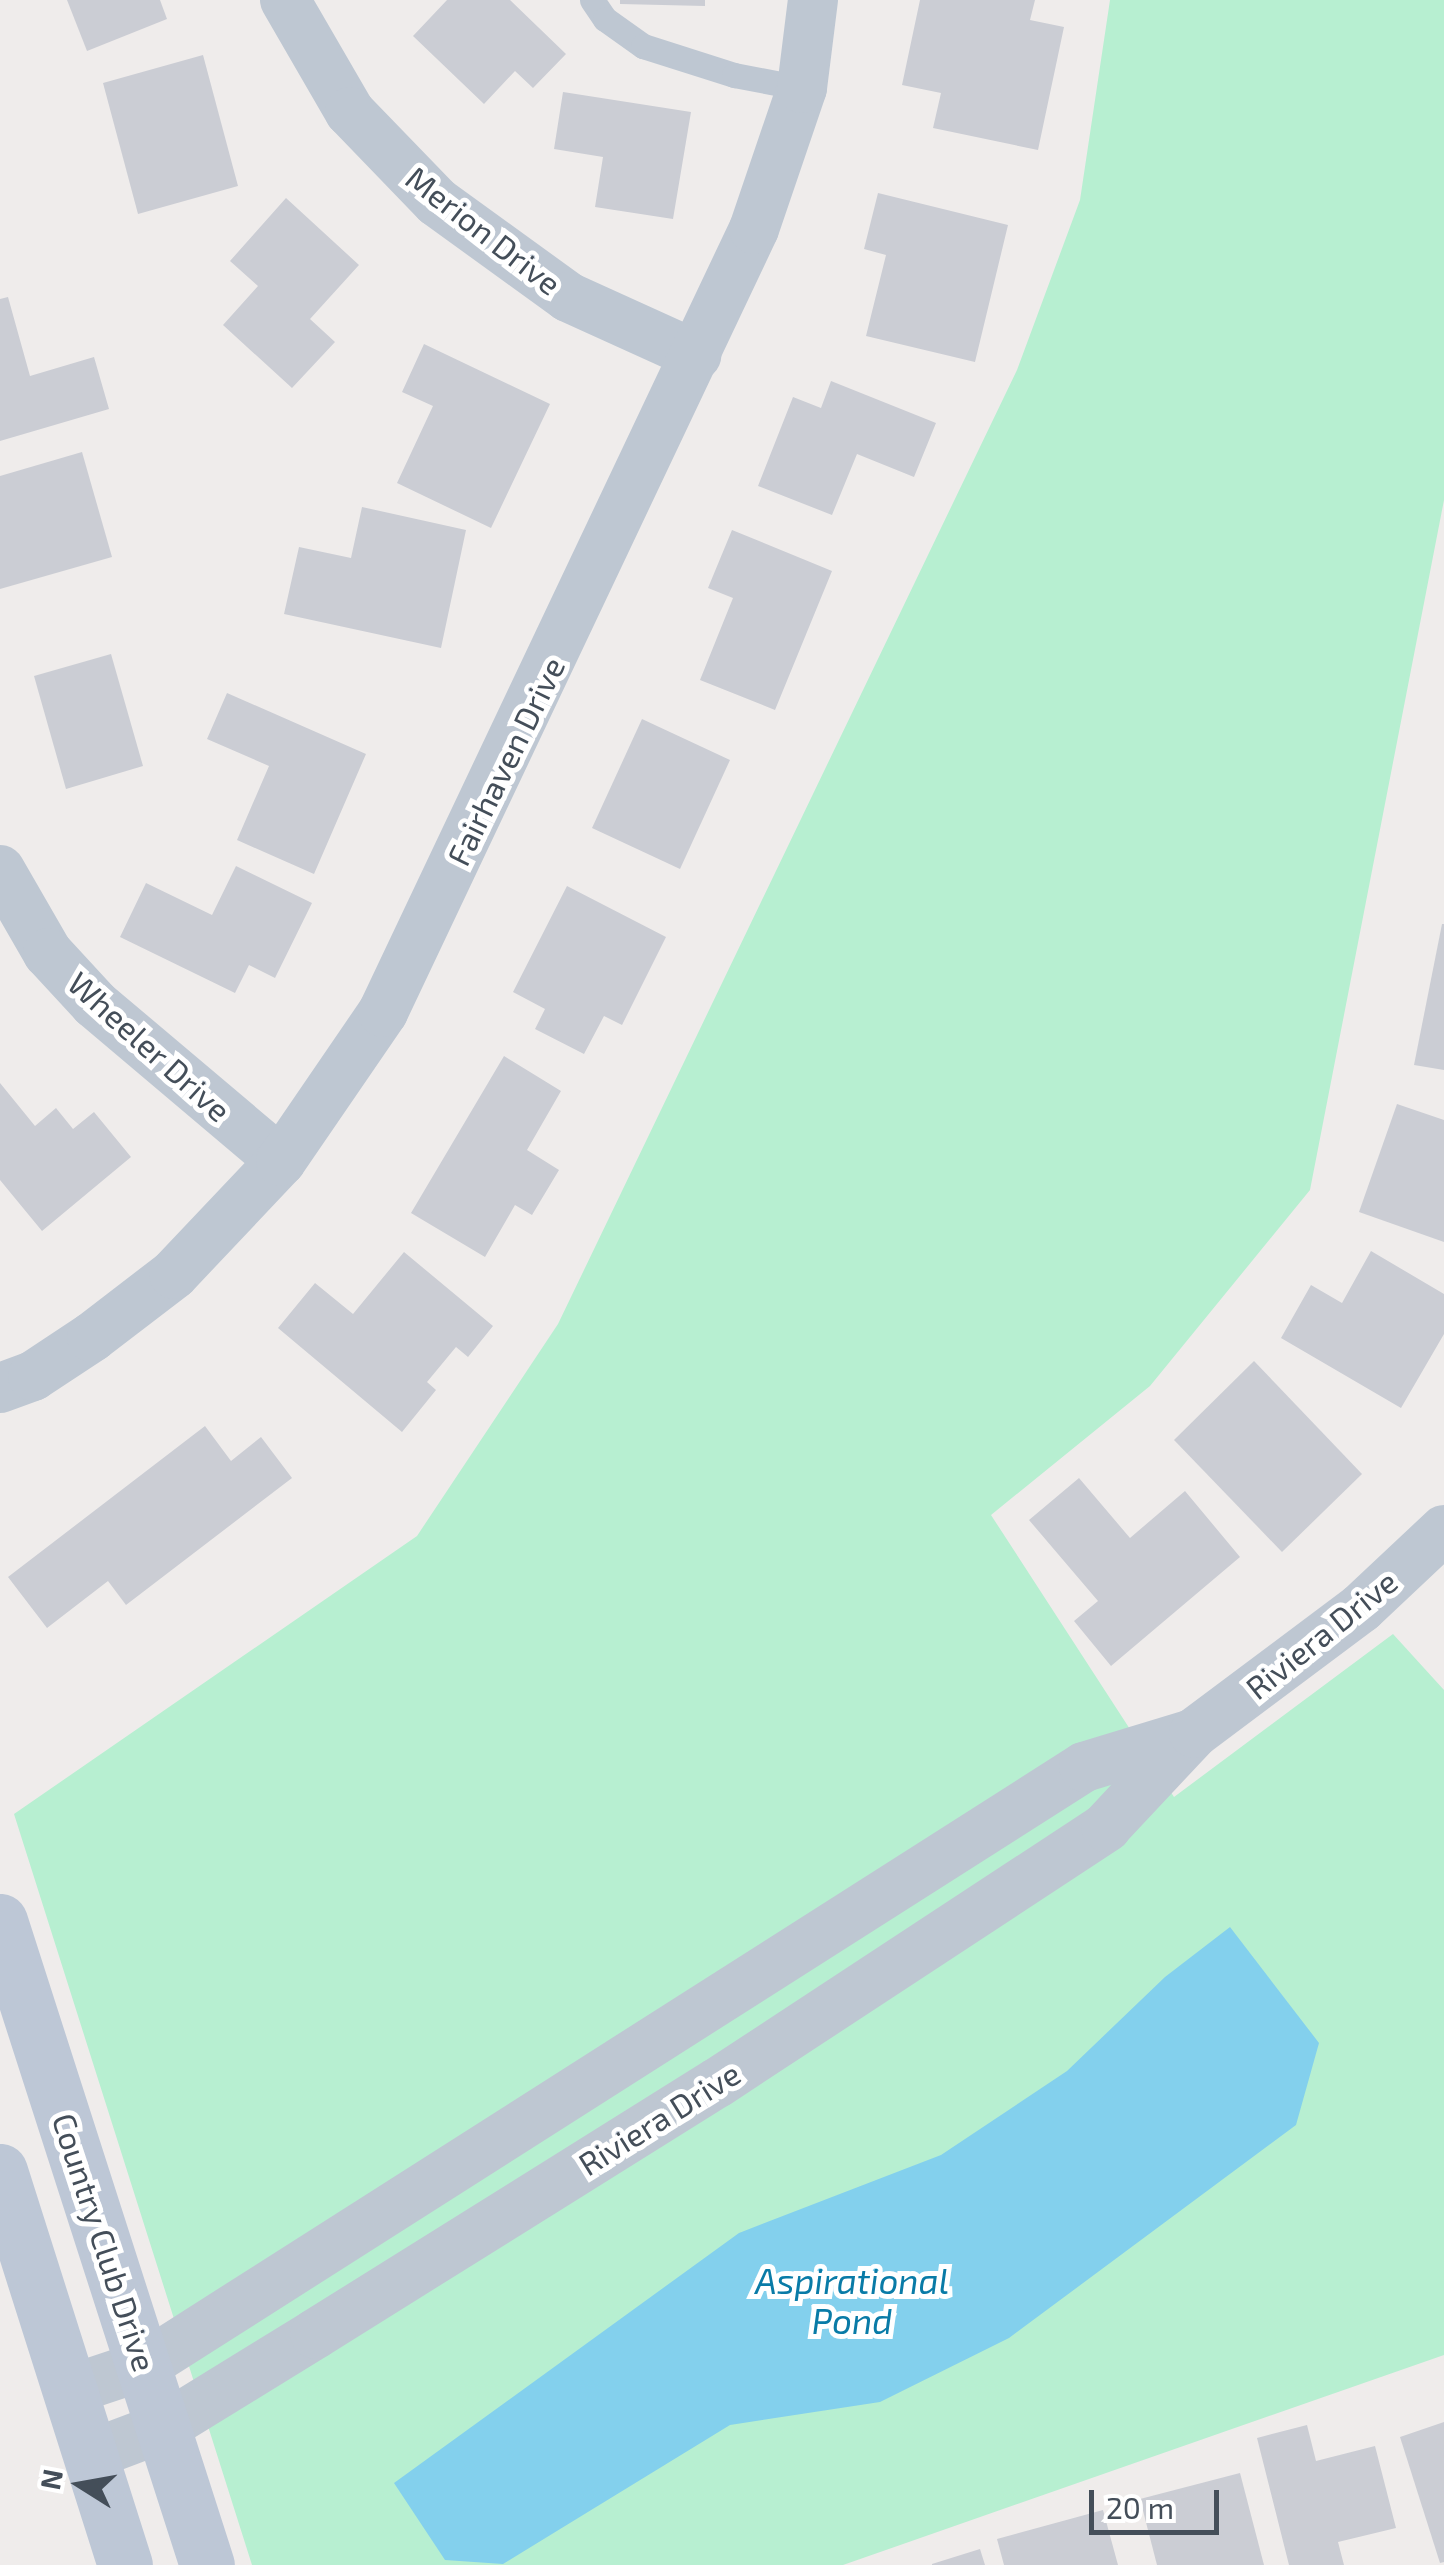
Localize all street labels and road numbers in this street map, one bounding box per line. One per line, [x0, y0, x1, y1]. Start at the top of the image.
street label: Merion Drive [399, 158, 569, 302]
street label: Fairhaven Drive [438, 651, 572, 871]
street label: Wheeler Drive [61, 963, 239, 1129]
street label: Riviera Drive [1238, 1561, 1404, 1707]
street label: Riviera Drive [571, 2053, 747, 2183]
street label: Country Club Drive [45, 2108, 165, 2376]

